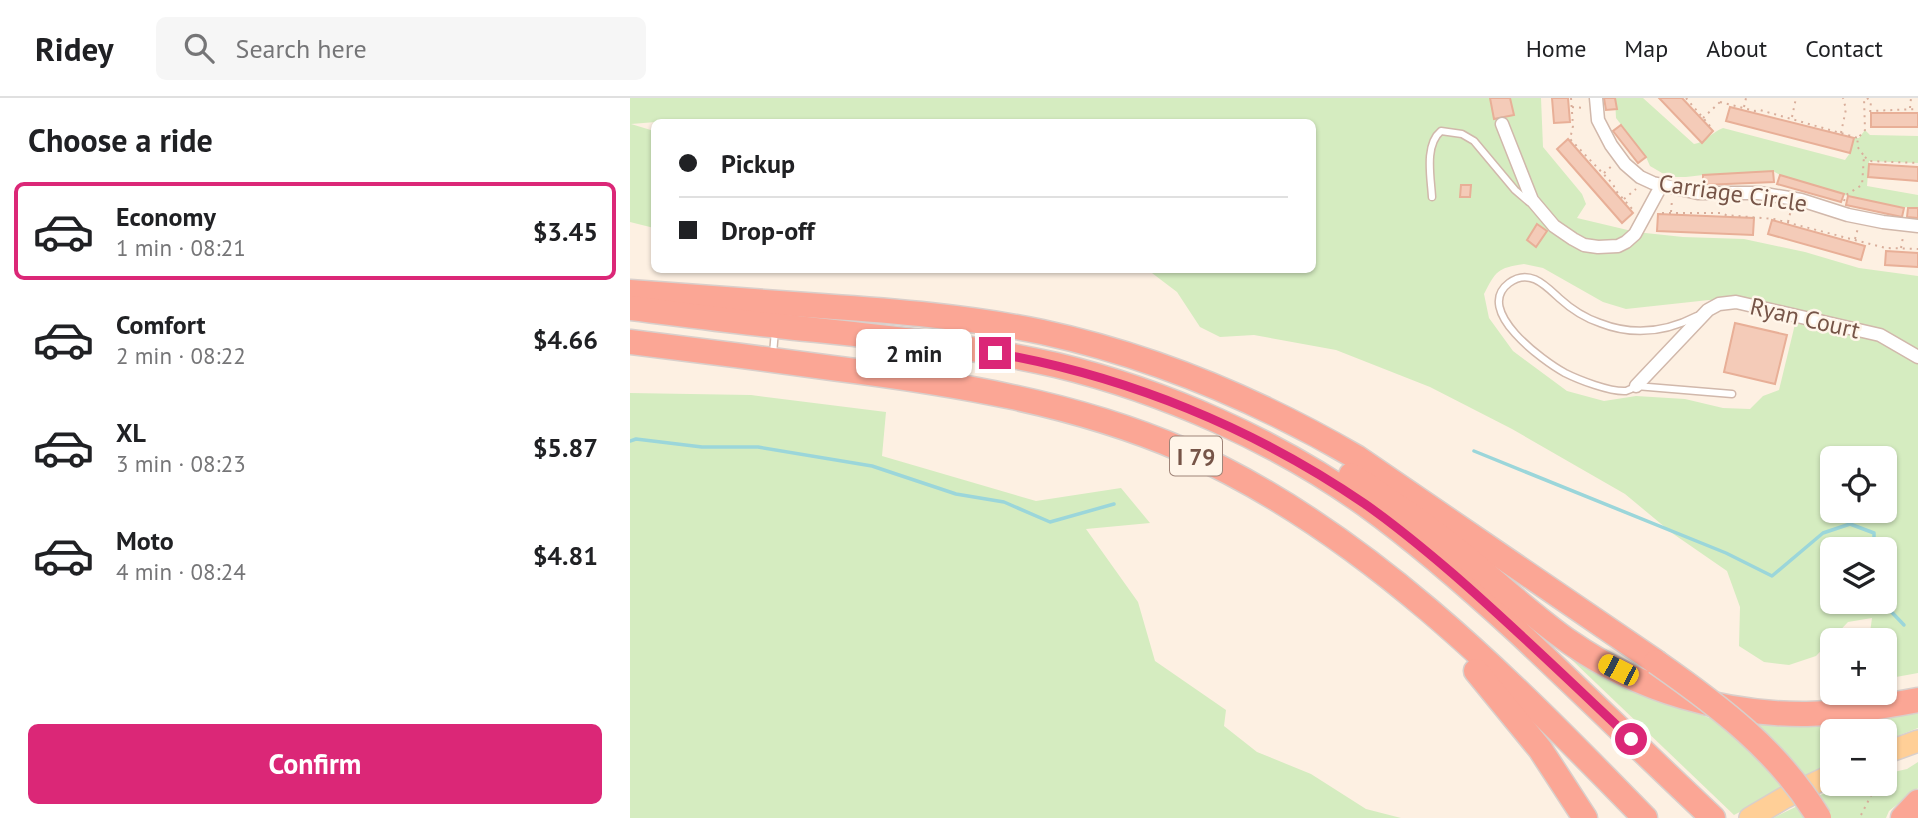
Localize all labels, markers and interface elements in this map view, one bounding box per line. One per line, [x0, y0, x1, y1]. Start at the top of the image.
search box [156, 17, 646, 80]
text: Ridey [35, 27, 114, 70]
icon: search [180, 29, 218, 67]
text: Search here [236, 32, 367, 65]
text: Home [1526, 33, 1586, 64]
text: Map [1624, 33, 1668, 64]
text: About [1706, 33, 1767, 64]
text: Contact [1805, 33, 1883, 64]
text: Choose a ride [28, 119, 213, 161]
text: Pickup [721, 147, 795, 180]
street label: Carriage Circle [1657, 167, 1809, 219]
icon: car [32, 200, 95, 263]
text: Economy [116, 200, 216, 233]
text: Drop-off [721, 214, 815, 247]
text: $3.45 [533, 215, 598, 248]
text: 1 min · 08:21 [116, 233, 246, 262]
street label: Ryan Court [1747, 290, 1863, 346]
icon: car [32, 308, 95, 371]
text: Comfort [116, 308, 206, 341]
text: $4.66 [533, 323, 598, 356]
callout: 2 min [855, 328, 970, 378]
route end [979, 337, 1011, 369]
text: 2 min [886, 339, 942, 368]
text: 2 min · 08:22 [116, 341, 246, 370]
icon: car [32, 416, 95, 479]
text: XL [116, 416, 146, 449]
text: $5.87 [533, 431, 598, 464]
road number: I 79 [1170, 436, 1222, 476]
map controls [1820, 446, 1897, 796]
button: locate [1820, 446, 1897, 523]
text: 3 min · 08:23 [116, 449, 246, 478]
icon: car [32, 524, 95, 587]
text: Moto [116, 524, 174, 557]
button: layers [1820, 537, 1897, 614]
text: $4.81 [533, 539, 598, 572]
text: 4 min · 08:24 [116, 557, 246, 586]
button: + [1820, 628, 1897, 705]
car [1595, 651, 1642, 689]
button: − [1820, 719, 1897, 796]
route start [1615, 723, 1647, 755]
button: Confirm [28, 724, 602, 804]

